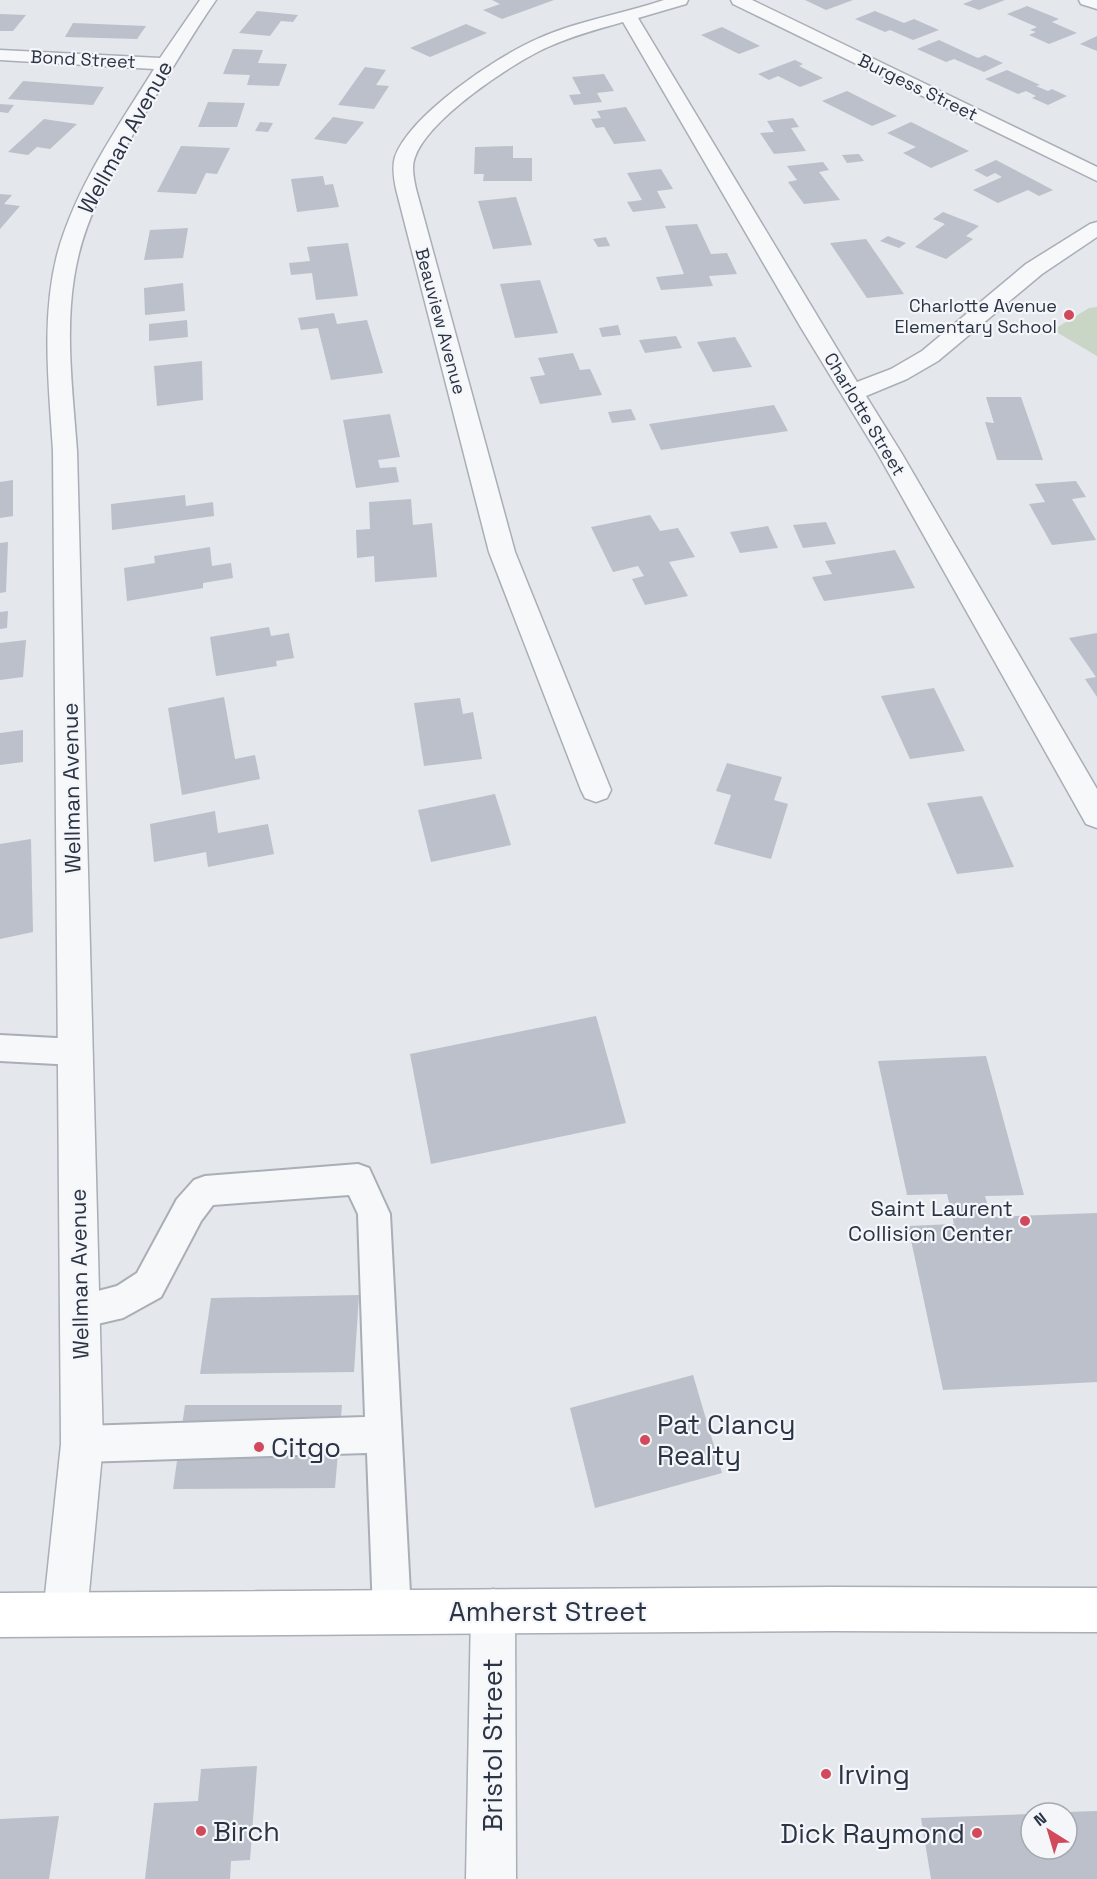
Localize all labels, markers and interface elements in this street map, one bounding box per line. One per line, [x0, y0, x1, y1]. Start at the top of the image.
street label: Bond Street [30, 45, 136, 73]
street label: Burgess Street [854, 48, 982, 126]
street label: Wellman Avenue [71, 55, 179, 219]
street label: Beauview Avenue [410, 245, 472, 397]
place label: Charlotte Avenue Elementary School [894, 294, 1057, 338]
marker: Charlotte Avenue Elementary School [1062, 308, 1076, 322]
street label: Charlotte Street [819, 348, 911, 480]
street label: Wellman Avenue [56, 702, 86, 874]
street label: Wellman Avenue [64, 1188, 94, 1360]
place label: Saint Laurent Collision Center [848, 1194, 1013, 1247]
marker: Saint Laurent Collision Center [1018, 1214, 1032, 1228]
place label: Pat Clancy Realty [657, 1407, 796, 1473]
place label: Citgo [271, 1430, 341, 1465]
marker: Pat Clancy Realty [638, 1433, 652, 1447]
marker: Citgo [252, 1440, 266, 1454]
street label: Amherst Street [449, 1594, 647, 1629]
street label: Bristol Street [475, 1658, 510, 1832]
place label: Irving [838, 1757, 910, 1792]
marker: Irving [819, 1767, 833, 1781]
north arrow [1019, 1801, 1079, 1861]
text: N [1030, 1808, 1051, 1831]
place label: Birch [213, 1814, 280, 1849]
place label: Dick Raymond [780, 1816, 965, 1851]
marker: Birch [194, 1824, 208, 1838]
marker: Dick Raymond [970, 1826, 984, 1840]

